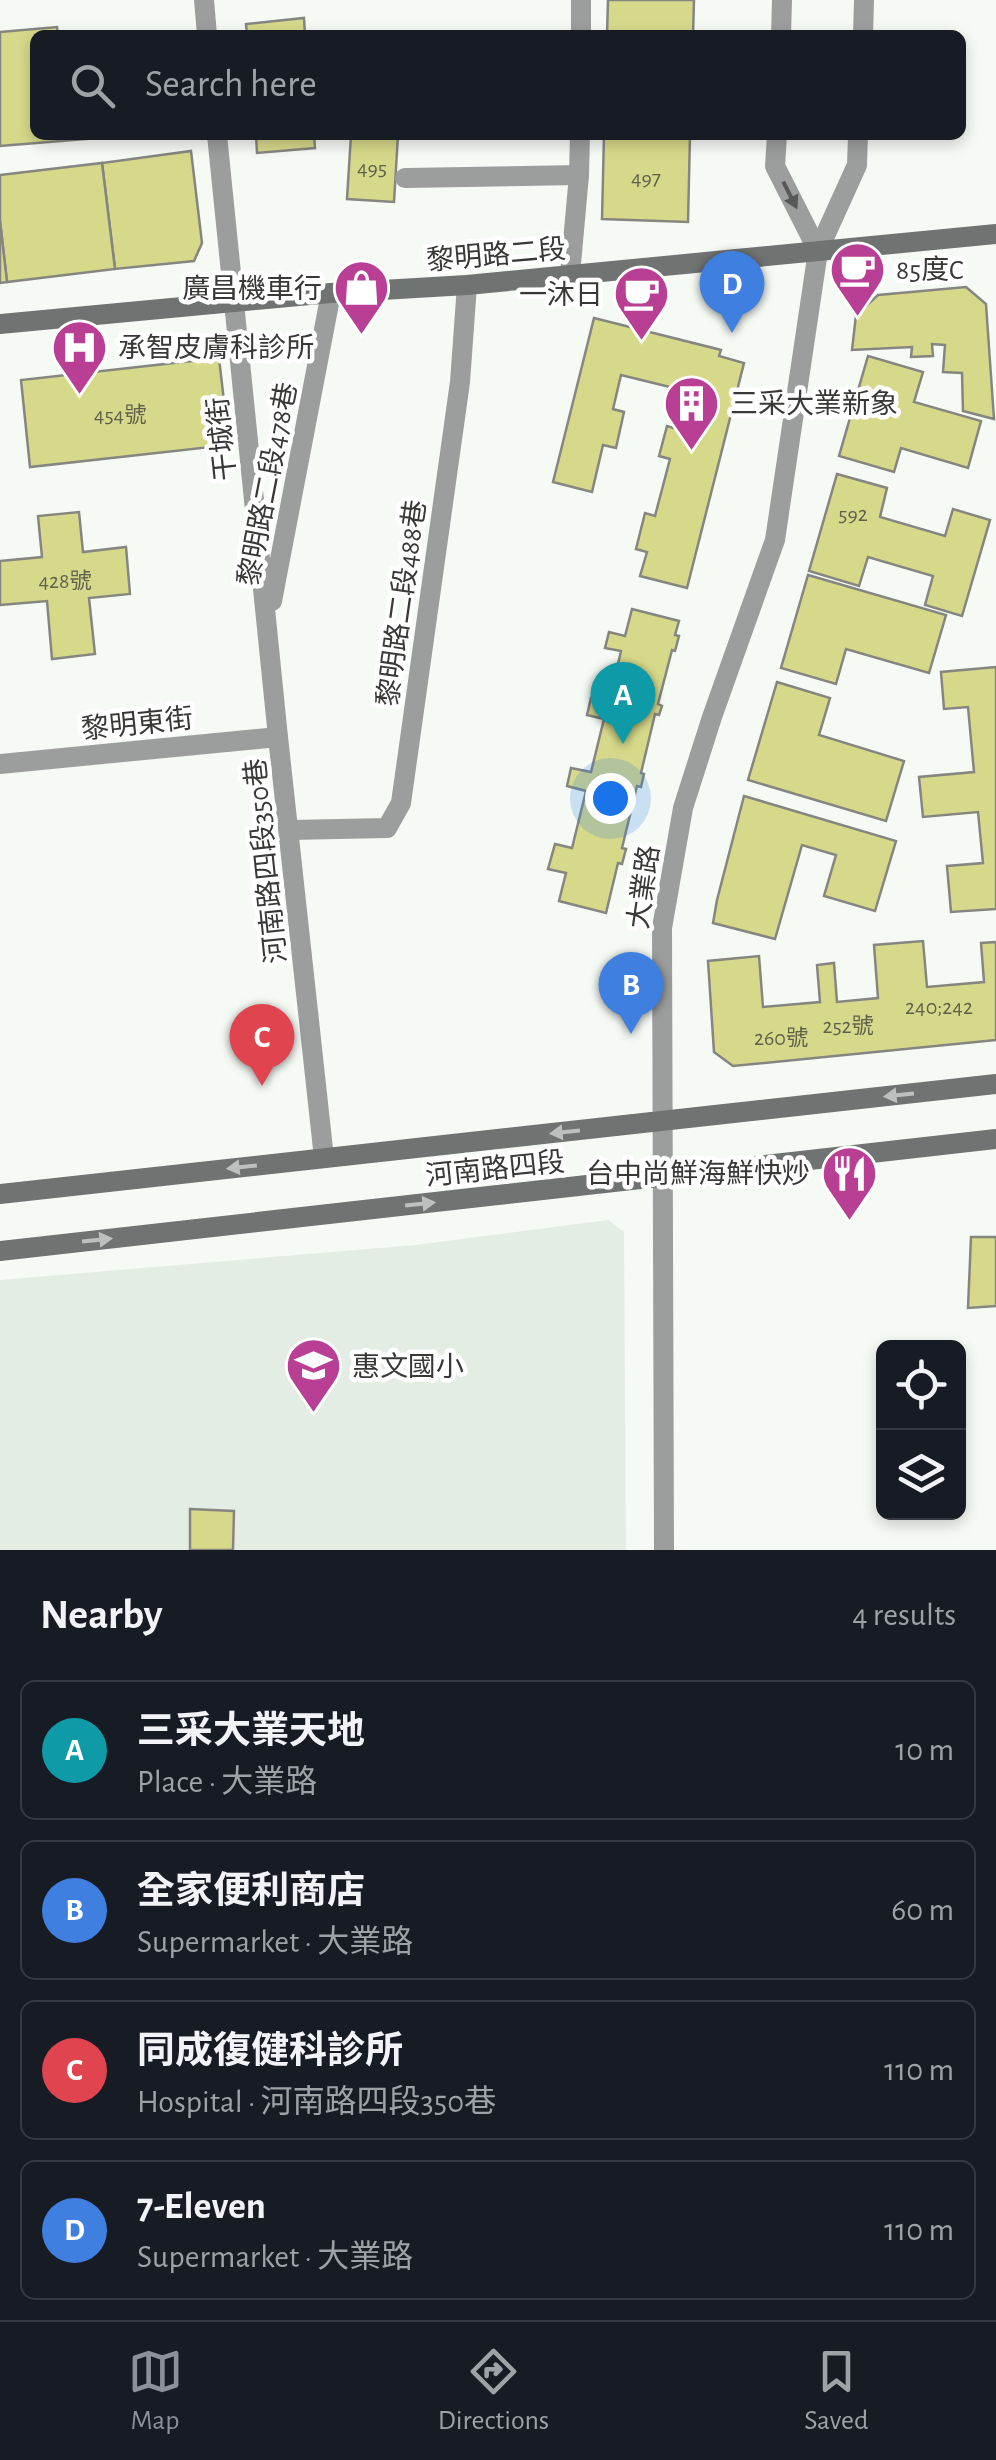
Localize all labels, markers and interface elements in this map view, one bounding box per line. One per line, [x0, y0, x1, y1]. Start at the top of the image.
search box [30, 30, 966, 140]
icon: search [65, 58, 120, 113]
text: Search here [145, 66, 317, 104]
house number: 495 [357, 157, 387, 179]
house number: 497 [631, 167, 661, 189]
one-way arrow [781, 180, 798, 209]
street label: 黎明路二段 [425, 234, 567, 276]
cafe icon: 85度C [827, 239, 887, 318]
pin: D [700, 250, 764, 333]
place label: 85度C [896, 255, 964, 285]
shop icon: 廣昌機車行 [331, 258, 391, 337]
cafe icon: 一沐日 [612, 264, 672, 343]
place label: 廣昌機車行 [182, 274, 322, 304]
place label: 一沐日 [519, 280, 603, 310]
hospital icon: 承智皮膚科診所 [49, 317, 109, 396]
place label: 承智皮膚科診所 [118, 333, 314, 363]
building icon: 三采大業新象 [661, 373, 721, 452]
street label: 黎明路二段478巷 [234, 380, 302, 588]
place label: 三采大業新象 [730, 389, 898, 419]
street label: 干城街 [203, 396, 241, 482]
house number: 454號 [94, 403, 146, 426]
street label: 黎明路二段488巷 [373, 498, 431, 708]
house number: 592 [838, 503, 868, 525]
house number: 428號 [38, 569, 92, 592]
pin: A [590, 662, 656, 744]
street label: 黎明東街 [80, 703, 194, 745]
street label: 河南路四段350巷 [240, 757, 292, 965]
your location [585, 773, 636, 824]
street label: 大業路 [623, 843, 665, 931]
pin: B [598, 952, 664, 1034]
house number: 240;242 [905, 996, 973, 1018]
pin: C [230, 1004, 294, 1086]
house number: 252號 [822, 1014, 874, 1037]
house number: 260號 [754, 1026, 808, 1049]
one-way arrow [883, 1087, 915, 1103]
one-way arrow [548, 1124, 580, 1140]
restaurant icon: 台中尚鮮海鮮快炒 [819, 1143, 879, 1222]
street label: 河南路四段 [424, 1147, 566, 1191]
one-way arrow [225, 1159, 257, 1175]
place label: 台中尚鮮海鮮快炒 [586, 1159, 810, 1189]
one-way arrow [404, 1196, 436, 1212]
one-way arrow [82, 1232, 113, 1248]
school or university icon: 惠文國小 [283, 1336, 343, 1415]
map controls [876, 1340, 966, 1520]
button: locate [876, 1340, 966, 1430]
place label: 惠文國小 [352, 1352, 464, 1382]
button: layers [876, 1430, 966, 1520]
text: Nearby [40, 1594, 163, 1636]
text: 4 results [852, 1599, 956, 1631]
text: 三采大業天地 [137, 1713, 365, 1751]
text: A [65, 1734, 84, 1766]
text: 10 m [895, 1734, 954, 1766]
text: Place · 大業路 [137, 1766, 317, 1798]
text: 全家便利商店 [137, 1873, 365, 1911]
text: B [65, 1894, 84, 1926]
text: 60 m [891, 1894, 954, 1926]
text: Supermarket · 大業路 [137, 1926, 413, 1958]
text: 同成復健科診所 [137, 2033, 403, 2071]
text: C [66, 2054, 83, 2086]
text: 110 m [884, 2054, 954, 2086]
text: Hospital · 河南路四段350巷 [137, 2086, 496, 2118]
text: 7-Eleven [137, 2188, 266, 2226]
text: D [64, 2214, 85, 2246]
text: 110 m [884, 2214, 954, 2246]
text: Supermarket · 大業路 [137, 2241, 413, 2273]
tab: Map [128, 2344, 183, 2438]
tab: Directions [438, 2344, 549, 2438]
tab: Saved [804, 2344, 868, 2438]

